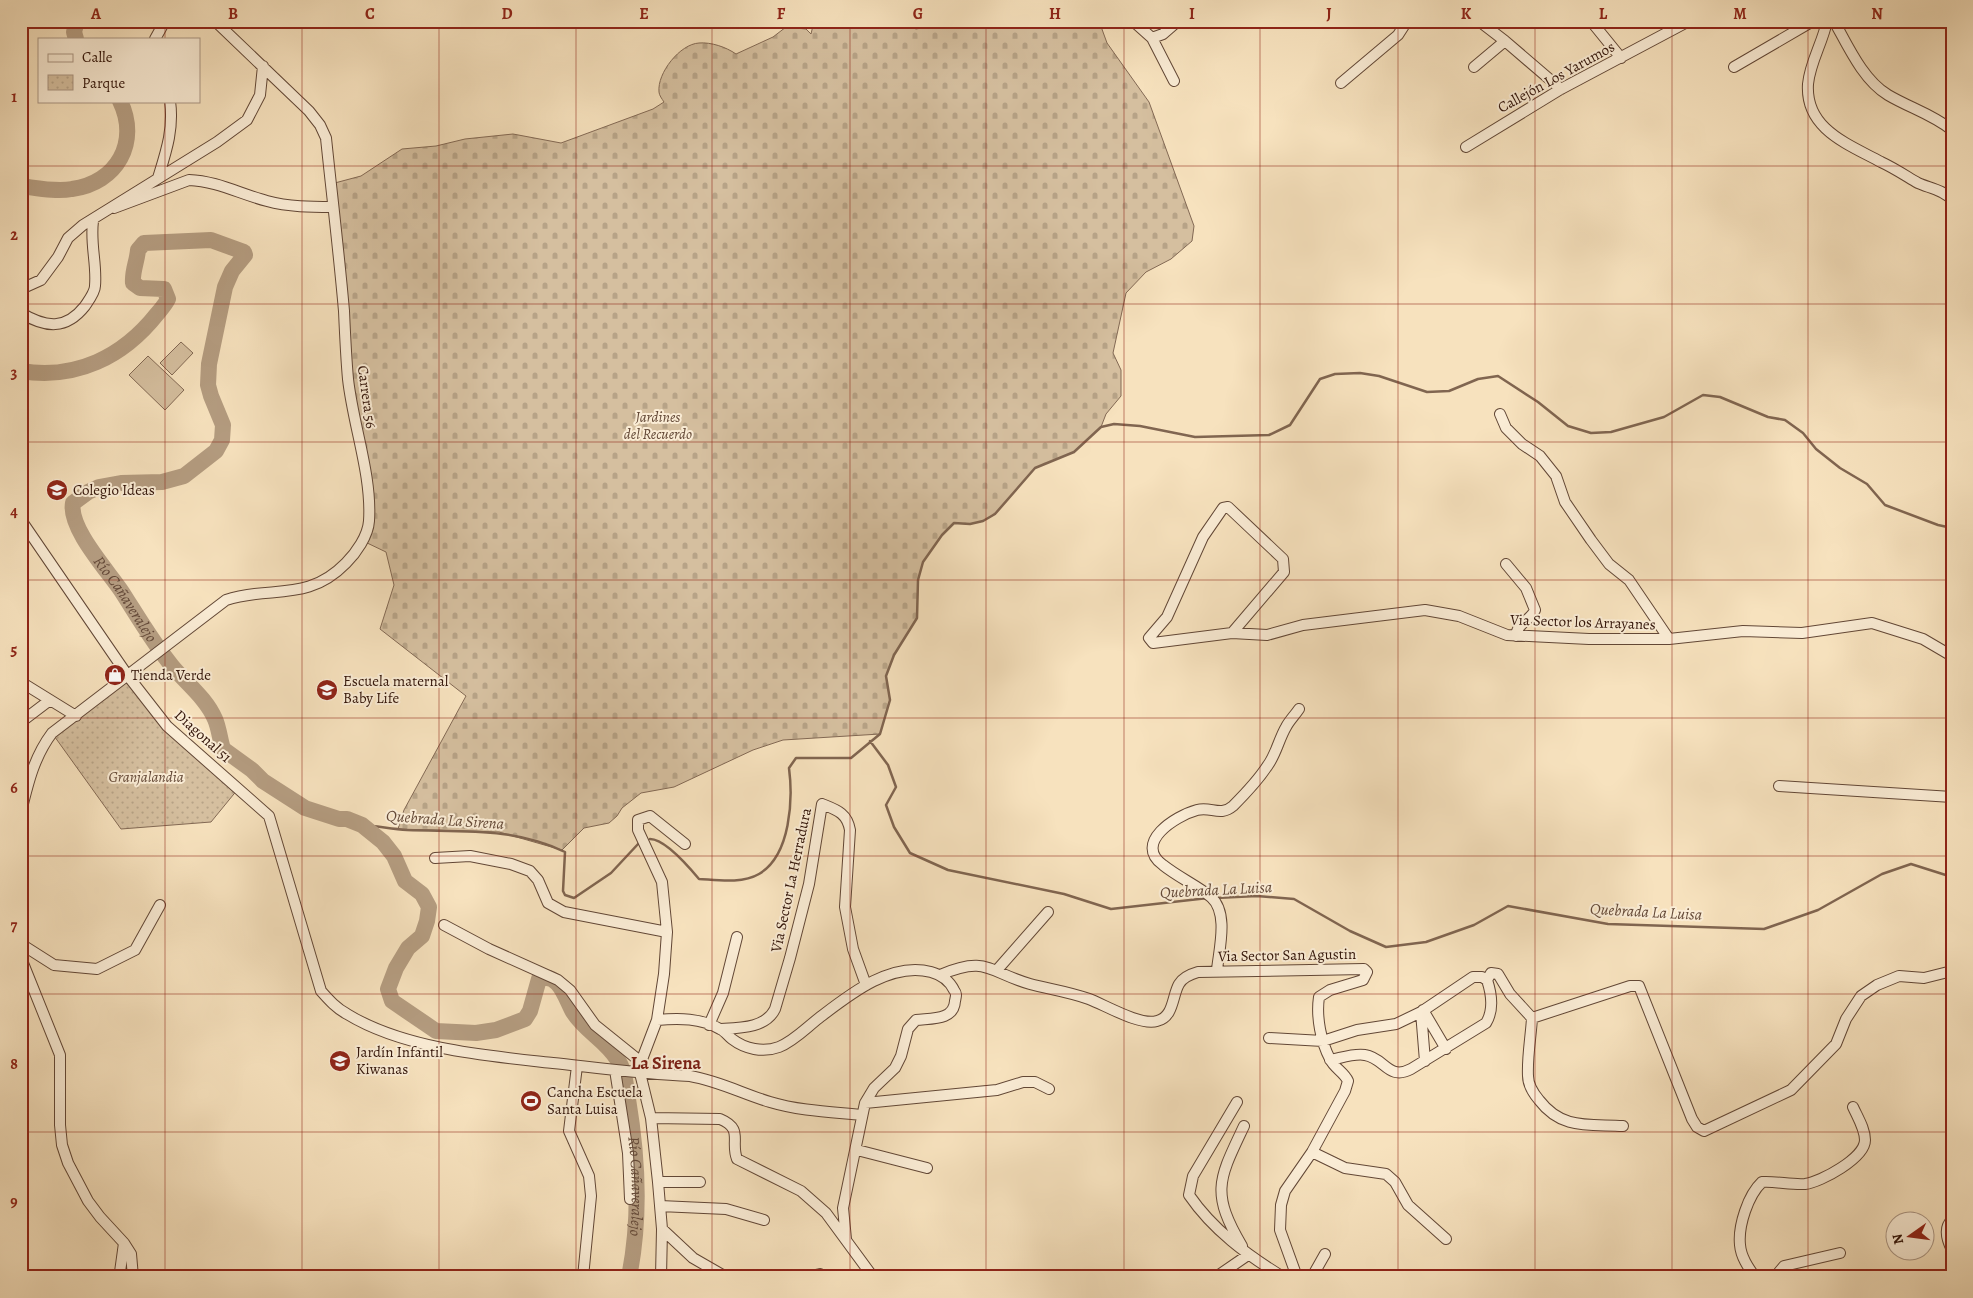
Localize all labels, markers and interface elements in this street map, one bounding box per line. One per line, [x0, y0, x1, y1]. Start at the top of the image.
text: A [90, 3, 102, 25]
text: B [228, 3, 238, 25]
text: C [365, 3, 375, 25]
text: D [501, 3, 513, 25]
text: E [639, 3, 649, 25]
text: F [777, 3, 786, 25]
text: G [913, 3, 923, 25]
text: H [1049, 3, 1061, 25]
text: I [1189, 3, 1195, 25]
text: J [1326, 3, 1332, 25]
text: K [1461, 3, 1472, 25]
text: L [1599, 3, 1608, 25]
text: M [1733, 3, 1747, 25]
text: N [1871, 3, 1883, 25]
street label: Callejón Los Yarumos [1494, 37, 1618, 117]
legend [38, 38, 200, 102]
text: Calle [82, 47, 113, 67]
text: Parque [82, 73, 125, 93]
text: 1 [11, 86, 17, 108]
text: 2 [10, 224, 18, 246]
text: 3 [11, 362, 18, 384]
street label: Carrera 56 [353, 364, 381, 430]
park label: Jardines del Recuerdo [624, 407, 692, 444]
school or university icon: Colegio Ideas [45, 478, 69, 502]
place label: Colegio Ideas [73, 480, 155, 500]
text: 4 [10, 501, 18, 523]
water label: Río Cañaveralejo [88, 552, 162, 647]
street label: Via Sector los Arrayanes [1509, 609, 1656, 635]
text: 5 [11, 639, 18, 661]
shop icon: Tienda Verde [103, 663, 127, 687]
place label: Tienda Verde [131, 665, 211, 685]
place label: Escuela maternal Baby Life [343, 671, 449, 708]
school or university icon: Escuela maternal Baby Life [315, 678, 339, 702]
street label: Diagonal 51 [170, 705, 236, 767]
park label: Granjalandia [108, 767, 184, 787]
text: 6 [10, 777, 18, 799]
water label: Quebrada La Sirena [385, 805, 505, 835]
street label: Via Sector La Herradura [766, 806, 816, 955]
water label: Quebrada La Luisa [1159, 876, 1273, 904]
water label: Quebrada La Luisa [1589, 898, 1703, 926]
text: 7 [11, 915, 18, 937]
street label: Via Sector San Agustin [1217, 944, 1356, 966]
place label: Jardín Infantil Kiwanas [356, 1042, 443, 1079]
school or university icon: Jardín Infantil Kiwanas [328, 1049, 352, 1073]
district label: La Sirena [631, 1051, 702, 1075]
text: 8 [10, 1053, 18, 1075]
place label: Cancha Escuela Santa Luisa [547, 1082, 643, 1119]
sports icon: Cancha Escuela Santa Luisa [519, 1089, 543, 1113]
water label: Río Cañaveralejo [622, 1135, 648, 1237]
text: 9 [10, 1191, 18, 1213]
north arrow [1886, 1210, 1936, 1260]
text: N [1887, 1232, 1908, 1246]

